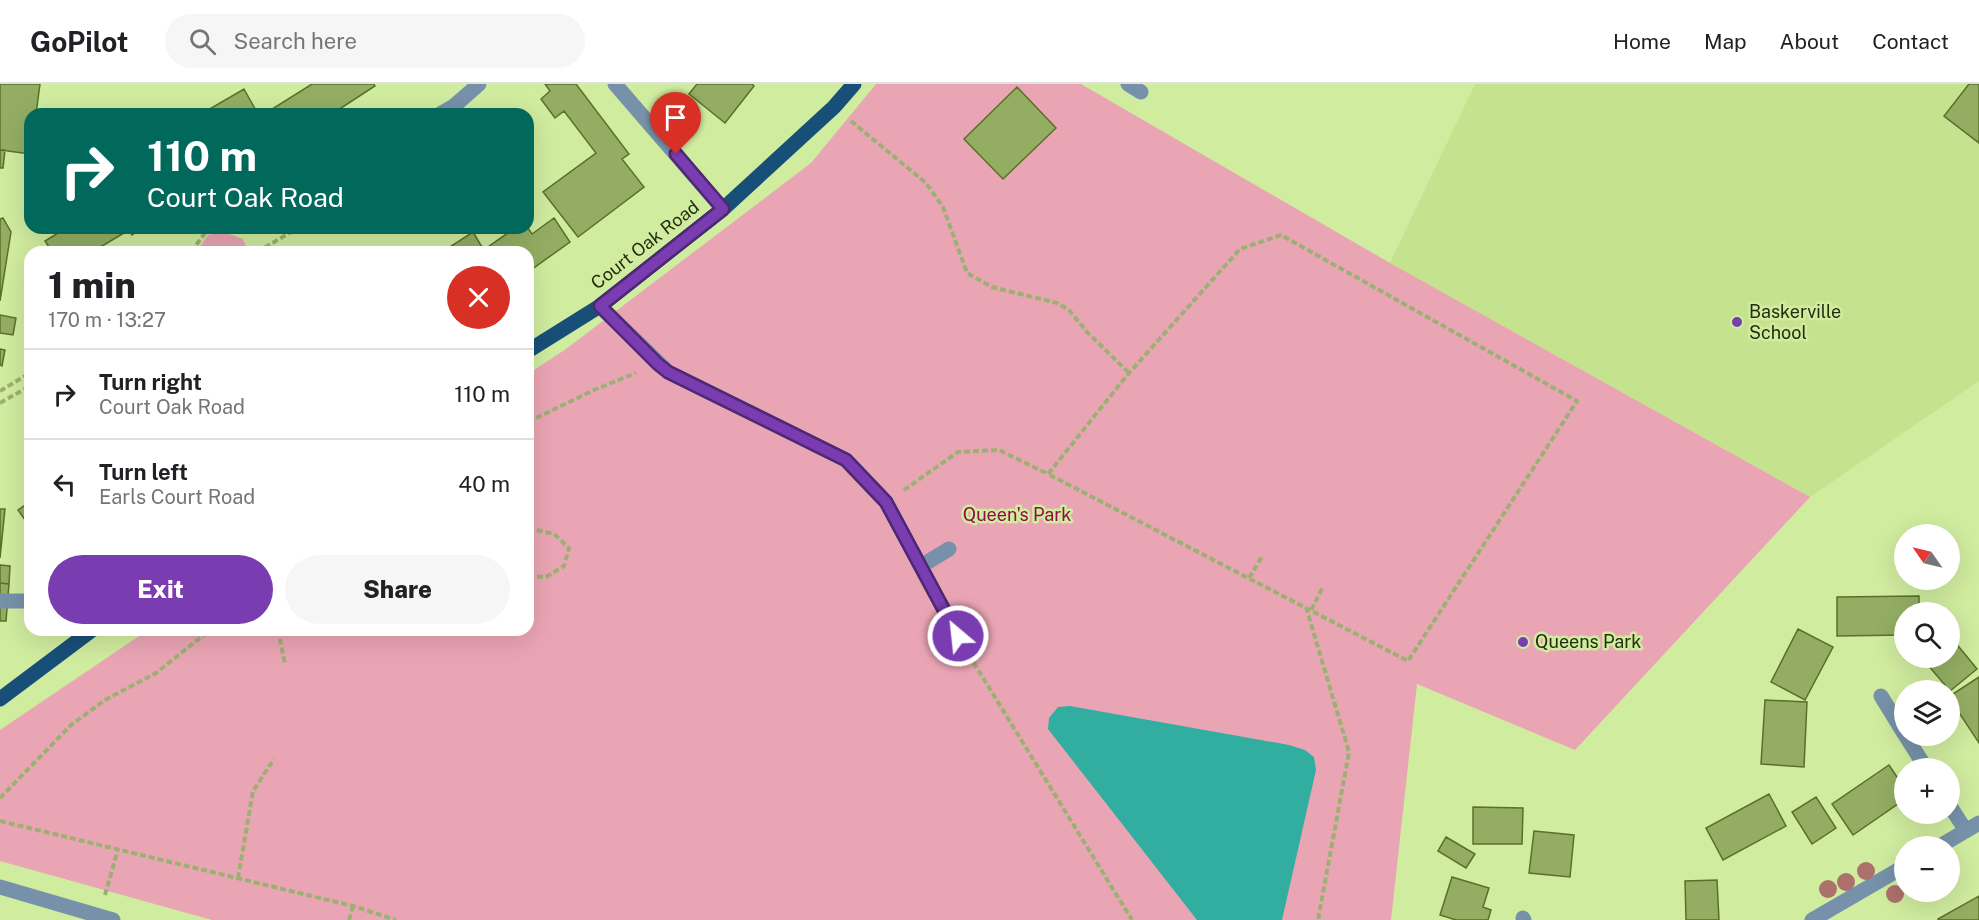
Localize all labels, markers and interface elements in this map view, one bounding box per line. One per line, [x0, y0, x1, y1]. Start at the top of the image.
search box [165, 14, 585, 68]
text: GoPilot [30, 25, 129, 58]
icon: search [186, 25, 219, 58]
text: Search here [234, 28, 357, 54]
text: Home [1613, 29, 1671, 54]
text: Map [1704, 29, 1747, 54]
text: About [1780, 29, 1839, 54]
text: Contact [1872, 29, 1949, 54]
pin [650, 92, 701, 154]
icon: arrive [659, 101, 692, 134]
text: 110 m [147, 131, 257, 180]
icon: right [48, 132, 126, 210]
text: Court Oak Road [147, 181, 344, 213]
street label: Court Oak Road [586, 196, 703, 293]
text: 1 min [48, 264, 136, 306]
button: close [447, 266, 510, 329]
place label: Baskerville School [1749, 301, 1841, 343]
text: 170 m · 13:27 [48, 308, 166, 332]
marker: Baskerville School [1730, 315, 1744, 329]
text: Turn right [99, 369, 202, 395]
icon: right [48, 378, 81, 411]
text: 110 m [454, 381, 510, 407]
text: Court Oak Road [99, 395, 245, 419]
text: Turn left [99, 459, 188, 485]
icon: left [48, 468, 81, 501]
text: 40 m [458, 471, 510, 497]
text: Earls Court Road [99, 485, 255, 509]
park label: Queen's Park [963, 504, 1071, 525]
north arrow [1894, 524, 1960, 590]
map controls [1894, 524, 1960, 902]
button: Exit [48, 555, 273, 624]
button: Share [285, 555, 510, 624]
button: search [1894, 602, 1960, 668]
position arrow [926, 604, 990, 668]
place label: Queens Park [1535, 631, 1641, 652]
marker: Queens Park [1516, 635, 1530, 649]
button: layers [1894, 680, 1960, 746]
button: + [1894, 758, 1960, 824]
button: − [1894, 836, 1960, 902]

